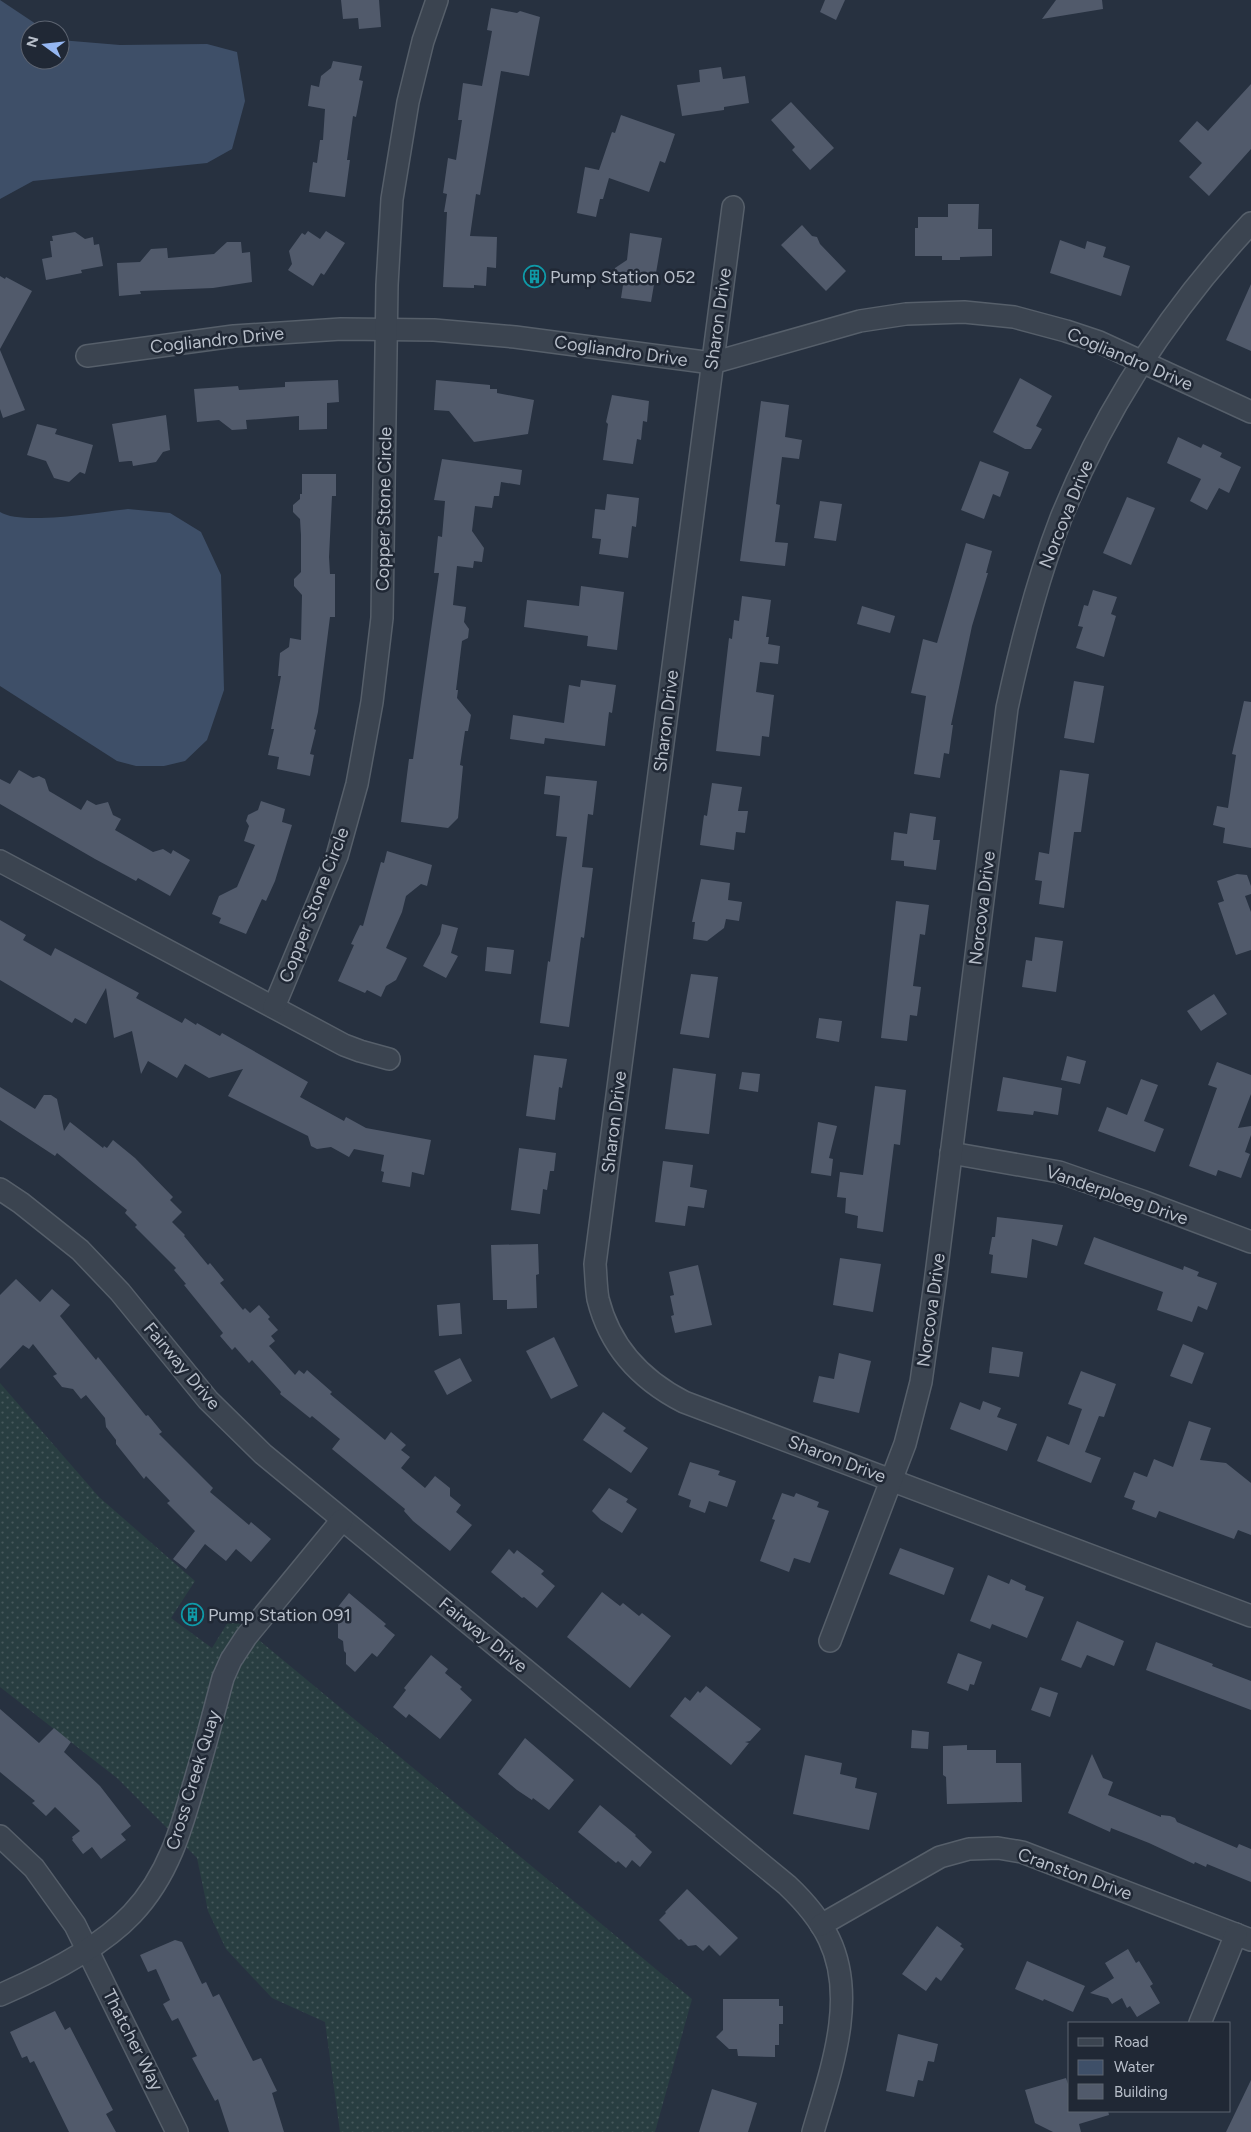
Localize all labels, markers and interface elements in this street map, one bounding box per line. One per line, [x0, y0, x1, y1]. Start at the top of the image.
north arrow [20, 20, 70, 70]
text: N [23, 34, 43, 49]
building icon: Pump Station 052 [522, 265, 546, 289]
place label: Pump Station 052 [550, 266, 696, 288]
street label: Sharon Drive [700, 266, 736, 371]
street label: Cogliandro Drive [149, 322, 285, 358]
street label: Cogliandro Drive [1064, 323, 1196, 395]
street label: Cogliandro Drive [553, 331, 689, 371]
street label: Copper Stone Circle [372, 426, 396, 591]
street label: Norcova Drive [1034, 457, 1098, 571]
street label: Sharon Drive [649, 668, 683, 773]
street label: Copper Stone Circle [274, 824, 354, 986]
street label: Norcova Drive [964, 850, 1000, 966]
street label: Sharon Drive [597, 1069, 631, 1174]
street label: Vanderploeg Drive [1043, 1160, 1191, 1230]
street label: Norcova Drive [912, 1251, 950, 1368]
street label: Fairway Drive [139, 1318, 225, 1414]
street label: Sharon Drive [785, 1430, 889, 1488]
street label: Fairway Drive [434, 1593, 532, 1678]
building icon: Pump Station 091 [180, 1603, 204, 1627]
place label: Pump Station 091 [208, 1604, 351, 1626]
street label: Cross Creek Quay [161, 1707, 225, 1853]
street label: Cranston Drive [1015, 1843, 1135, 1905]
street label: Thatcher Way [98, 1985, 168, 2095]
legend [1068, 2022, 1231, 2112]
text: Road [1114, 2033, 1149, 2051]
text: Water [1114, 2058, 1154, 2076]
text: Building [1114, 2083, 1168, 2101]

